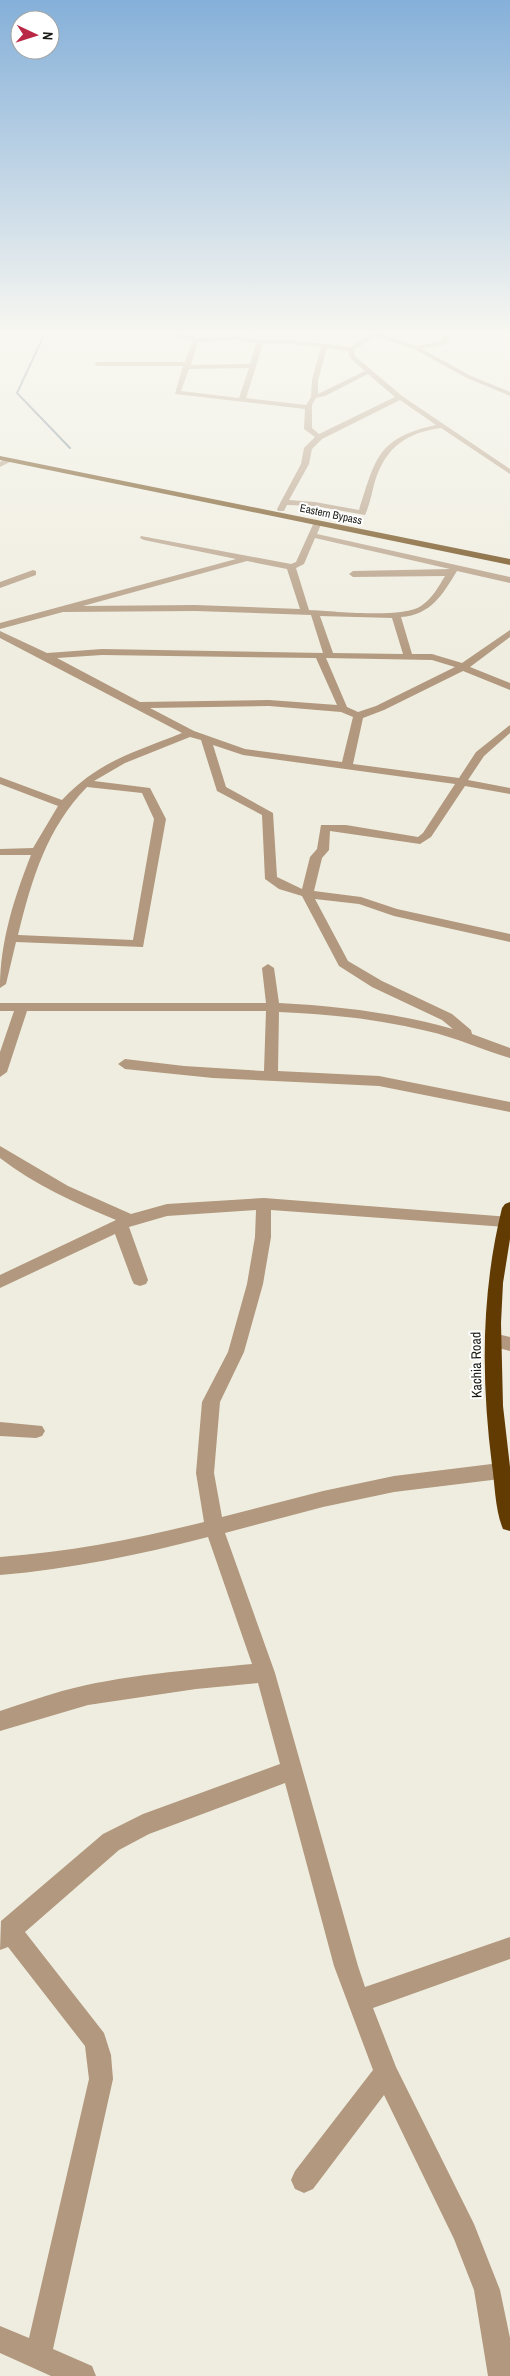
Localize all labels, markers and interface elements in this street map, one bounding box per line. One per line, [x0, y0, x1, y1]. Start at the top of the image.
north arrow [10, 10, 60, 60]
text: N [39, 31, 57, 41]
street label: Eastern Bypass [299, 501, 364, 528]
street label: Kachia Road [466, 1332, 486, 1398]

